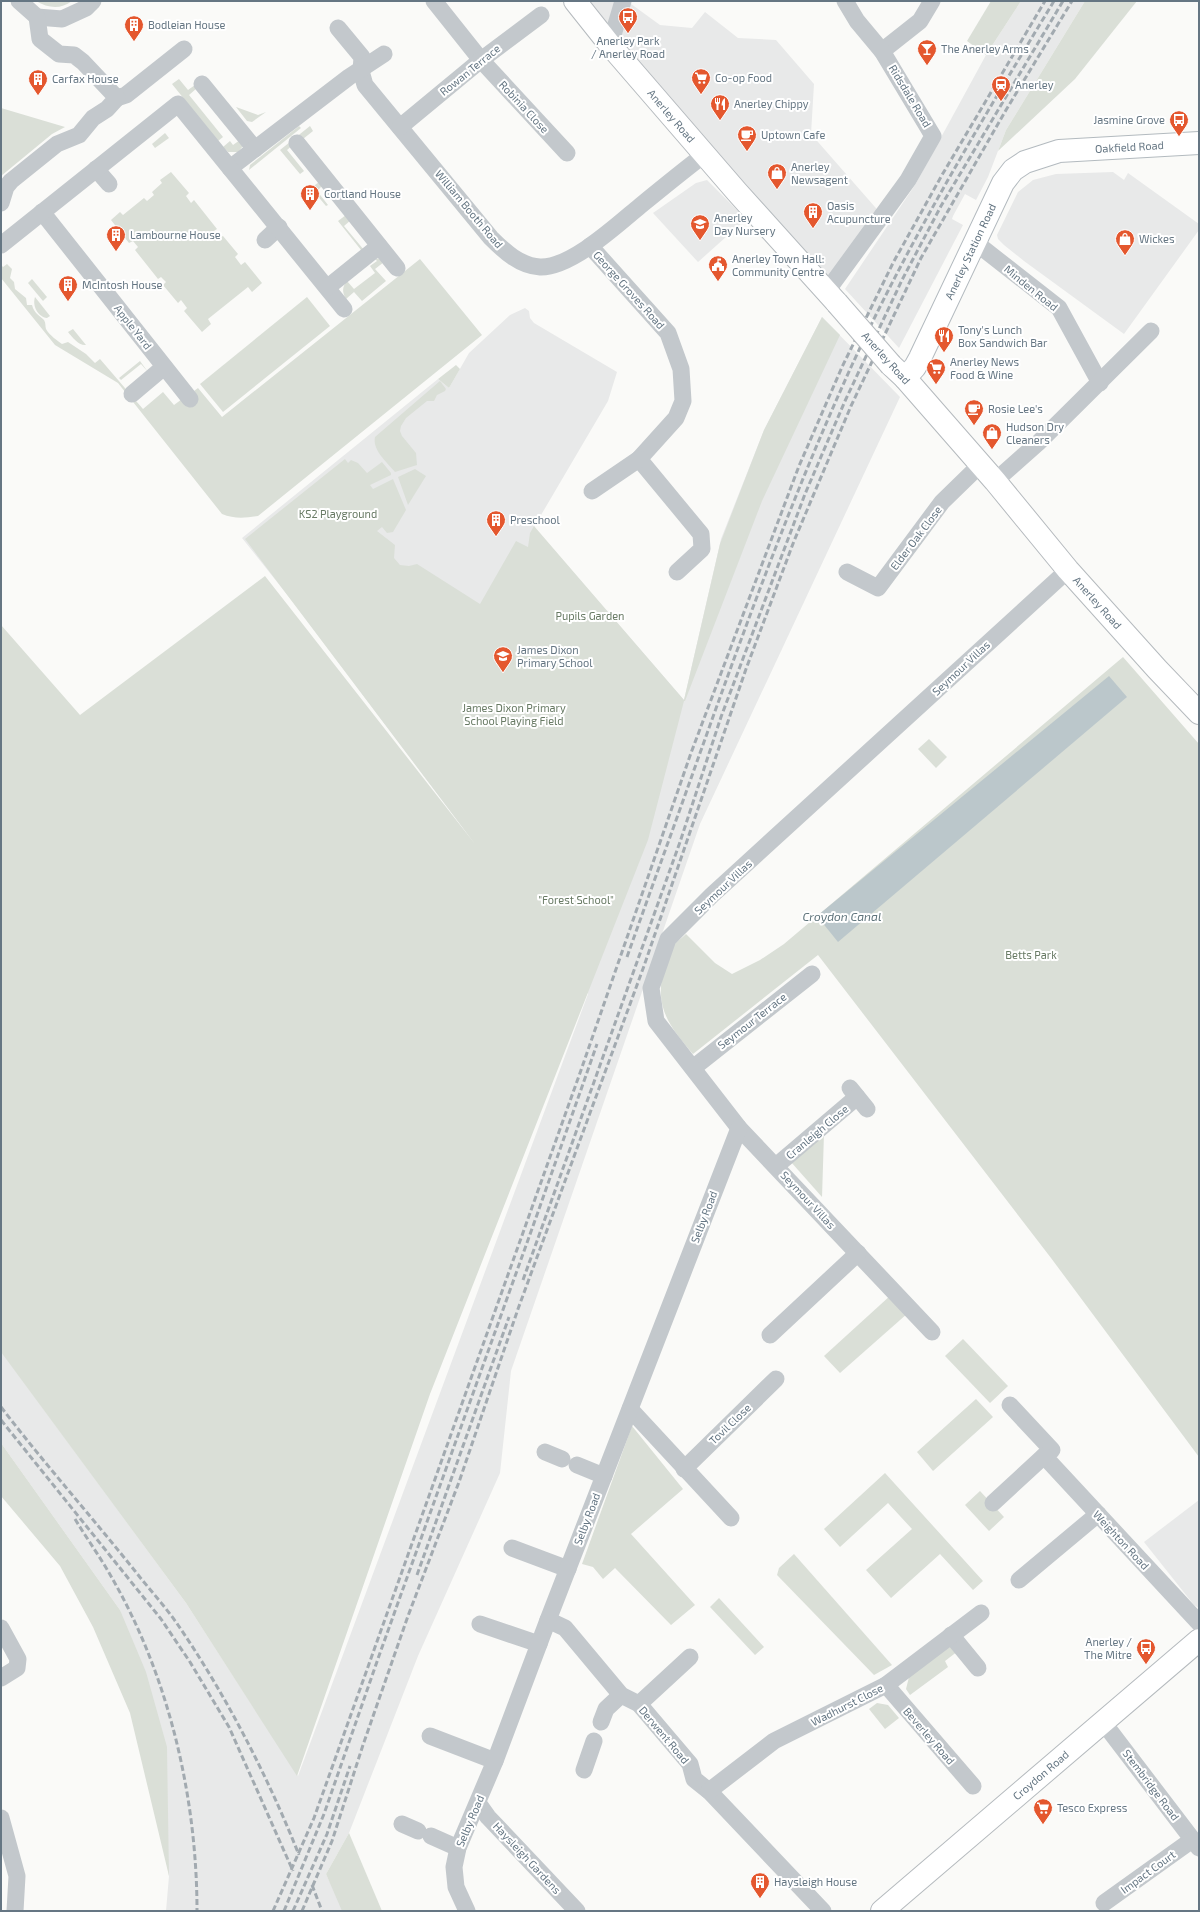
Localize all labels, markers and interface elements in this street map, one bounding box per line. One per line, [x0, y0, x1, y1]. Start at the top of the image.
bus stop icon: Anerley Park / Anerley Road [617, 6, 639, 34]
building icon: Bodleian House [123, 14, 145, 42]
place label: Bodleian House [148, 18, 226, 31]
place label: Anerley Park / Anerley Road [591, 34, 665, 60]
bar icon: The Anerley Arms [916, 38, 938, 66]
street label: Rowan Terrace [437, 41, 503, 98]
place label: The Anerley Arms [941, 42, 1029, 55]
street label: Ridsdale Road [887, 62, 934, 129]
supermarket icon: Co-op Food [690, 67, 712, 95]
building icon: Carfax House [27, 68, 49, 96]
place label: Co-op Food [715, 71, 772, 84]
place label: Carfax House [52, 72, 119, 85]
station icon: Anerley [990, 74, 1012, 102]
street label: Robinia Close [497, 78, 552, 136]
place label: Anerley [1015, 78, 1054, 91]
street label: Anerley Road [645, 86, 698, 145]
restaurant icon: Anerley Chippy [709, 93, 731, 121]
place label: Anerley Chippy [734, 97, 809, 110]
bus stop icon: Jasmine Grove [1168, 109, 1190, 137]
place label: Jasmine Grove [1093, 113, 1165, 126]
cafe icon: Uptown Cafe [736, 124, 758, 152]
place label: Uptown Cafe [761, 128, 825, 141]
street label: Oakfield Road [1095, 138, 1164, 155]
place label: Anerley Newsagent [791, 160, 848, 186]
shop icon: Anerley Newsagent [766, 162, 788, 190]
street label: William Booth Road [433, 167, 506, 250]
building icon: Cortland House [299, 183, 321, 211]
place label: Cortland House [324, 187, 401, 200]
place label: Oasis Acupuncture [827, 199, 891, 225]
building icon: Oasis Acupuncture [802, 201, 824, 229]
street label: Anerley Station Road [942, 201, 998, 301]
place label: Anerley Day Nursery [714, 211, 776, 237]
school or university icon: Anerley Day Nursery [689, 213, 711, 241]
building icon: Lambourne House [105, 224, 127, 252]
place label: Lambourne House [130, 228, 221, 241]
shop icon: Wickes [1114, 228, 1136, 256]
place label: Wickes [1139, 232, 1175, 245]
street label: George Groves Road [591, 248, 668, 331]
place label: Anerley Town Hall: Community Centre [732, 252, 824, 278]
public building icon: Anerley Town Hall: Community Centre [707, 254, 729, 282]
street label: Minden Road [1002, 262, 1061, 313]
building icon: McIntosh House [57, 274, 79, 302]
place label: McIntosh House [82, 278, 163, 291]
street label: Apple Yard [112, 302, 155, 352]
place label: Tony's Lunch Box Sandwich Bar [958, 323, 1048, 349]
restaurant icon: Tony's Lunch Box Sandwich Bar [933, 325, 955, 353]
street label: Anerley Road [859, 329, 913, 387]
place label: Anerley News Food & Wine [950, 355, 1019, 381]
supermarket icon: Anerley News Food & Wine [925, 357, 947, 385]
cafe icon: Rosie Lee's [963, 398, 985, 426]
place label: Rosie Lee's [988, 402, 1043, 415]
place label: Hudson Dry Cleaners [1006, 420, 1064, 446]
shop icon: Hudson Dry Cleaners [981, 422, 1003, 450]
street label: Elder Oak Close [887, 503, 944, 572]
park label: KS2 Playground [299, 507, 377, 520]
building icon: Preschool [485, 509, 507, 537]
place label: Preschool [510, 513, 561, 526]
street label: Anerley Road [1071, 573, 1125, 631]
park label: Pupils Garden [555, 609, 625, 622]
street label: Seymour Villas [929, 637, 992, 698]
place label: James Dixon Primary School [517, 643, 593, 669]
school or university icon: James Dixon Primary School [492, 645, 514, 673]
park label: James Dixon Primary School Playing Field [462, 701, 566, 727]
street label: Seymour Villas [691, 856, 754, 917]
park label: "Forest School" [538, 893, 614, 906]
water label: Croydon Canal [803, 909, 881, 924]
park label: Betts Park [1005, 948, 1057, 961]
street label: Seymour Terrace [715, 990, 789, 1051]
street label: Cranleigh Close [783, 1102, 851, 1161]
street label: Seymour Villas [778, 1168, 839, 1231]
street label: Selby Road [688, 1189, 719, 1245]
street label: Tovil Close [706, 1401, 753, 1447]
street label: Selby Road [571, 1491, 602, 1547]
street label: Weighton Road [1091, 1507, 1152, 1572]
place label: Anerley / The Mitre [1084, 1635, 1132, 1661]
bus stop icon: Anerley / The Mitre [1135, 1637, 1157, 1665]
street label: Wadhurst Close [809, 1681, 885, 1728]
street label: Derwent Road [637, 1703, 692, 1766]
street label: Beverley Road [901, 1705, 958, 1767]
street label: Croydon Road [1010, 1747, 1071, 1802]
street label: Stembridge Road [1121, 1747, 1182, 1823]
street label: Selby Road [453, 1793, 486, 1849]
supermarket icon: Tesco Express [1032, 1797, 1054, 1825]
place label: Tesco Express [1057, 1801, 1128, 1814]
street label: Haysleigh Gardens [491, 1819, 564, 1896]
street label: Impact Court [1118, 1847, 1178, 1896]
building icon: Haysleigh House [749, 1871, 771, 1899]
place label: Haysleigh House [774, 1875, 857, 1888]

